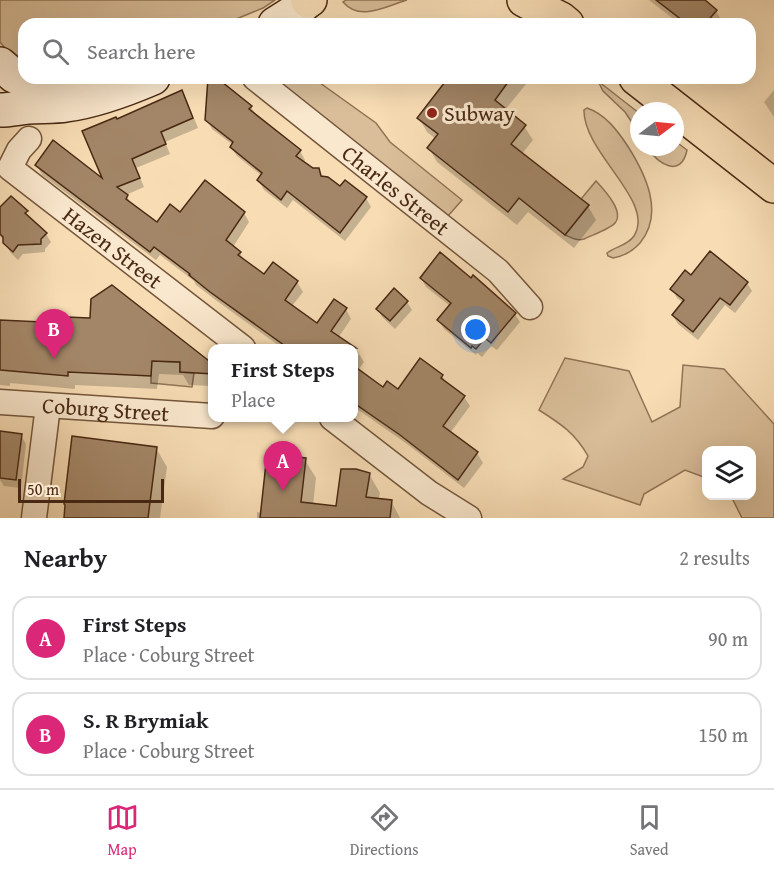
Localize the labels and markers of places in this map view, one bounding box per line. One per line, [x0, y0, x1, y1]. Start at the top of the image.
place label: Subway [444, 97, 515, 129]
marker: Subway [425, 106, 439, 120]
pin: B [34, 310, 74, 359]
pin: A [264, 442, 302, 491]

